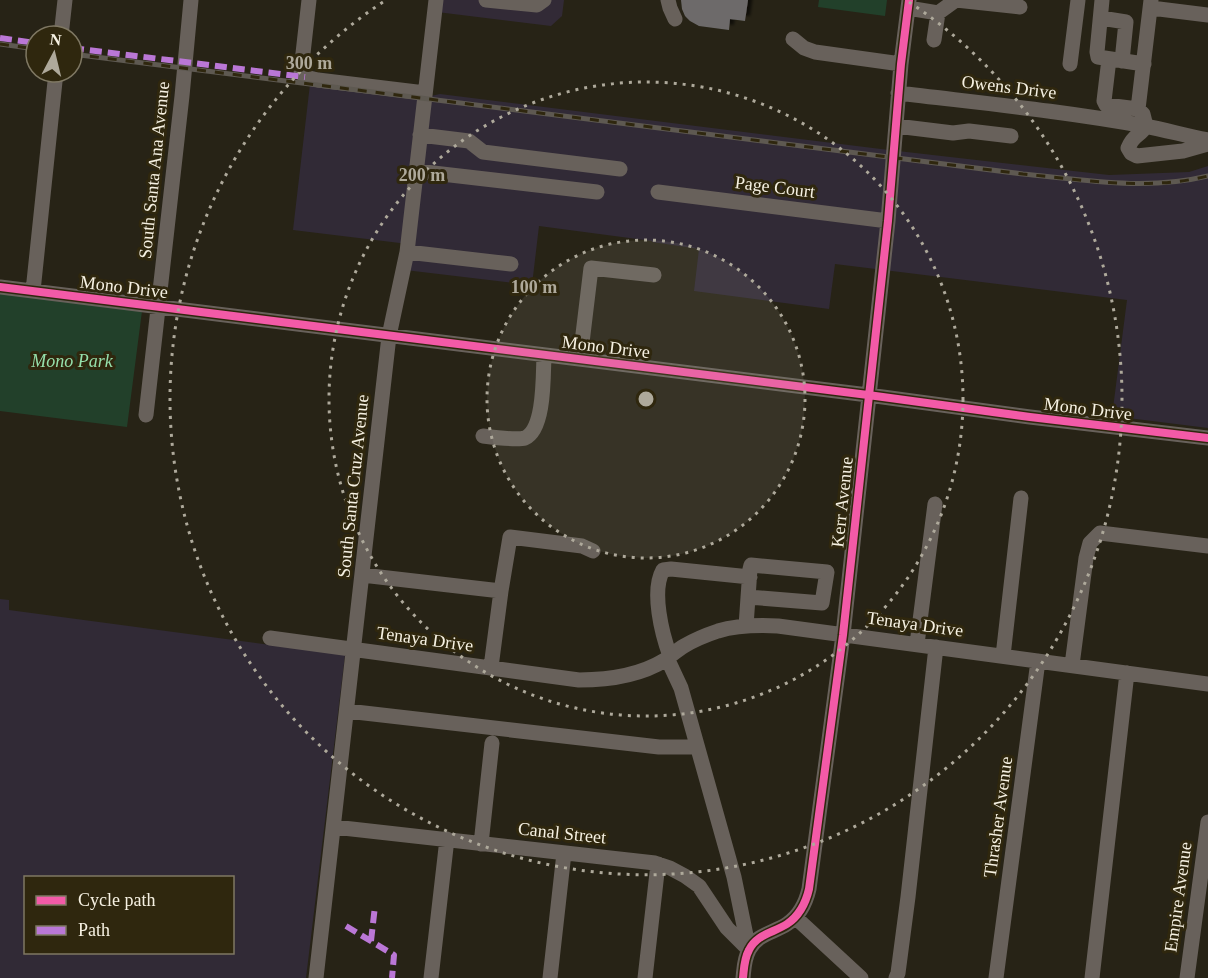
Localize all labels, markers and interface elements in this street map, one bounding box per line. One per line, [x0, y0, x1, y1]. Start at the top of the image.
north arrow [24, 24, 84, 84]
text: N [49, 30, 63, 49]
text: 300 m [286, 53, 332, 73]
street label: Owens Drive [960, 71, 1058, 103]
street label: South Santa Ana Avenue [135, 80, 173, 260]
text: 200 m [399, 165, 445, 185]
street label: Page Court [734, 172, 816, 202]
street label: Mono Drive [79, 272, 169, 302]
text: 100 m [511, 277, 557, 297]
street label: Mono Drive [561, 332, 651, 362]
park label: Mono Park [30, 351, 114, 371]
centre of rings [636, 389, 656, 409]
street label: South Santa Cruz Avenue [333, 393, 373, 579]
street label: Mono Drive [1043, 394, 1133, 424]
street label: Kerr Avenue [827, 456, 857, 548]
street label: Tenaya Drive [865, 607, 965, 641]
street label: Tenaya Drive [375, 622, 475, 656]
street label: Thrasher Avenue [980, 755, 1016, 879]
street label: Canal Street [517, 818, 607, 848]
street label: Empire Avenue [1160, 841, 1196, 953]
legend [24, 876, 234, 954]
text: Cycle path [78, 890, 155, 910]
text: Path [78, 920, 110, 940]

